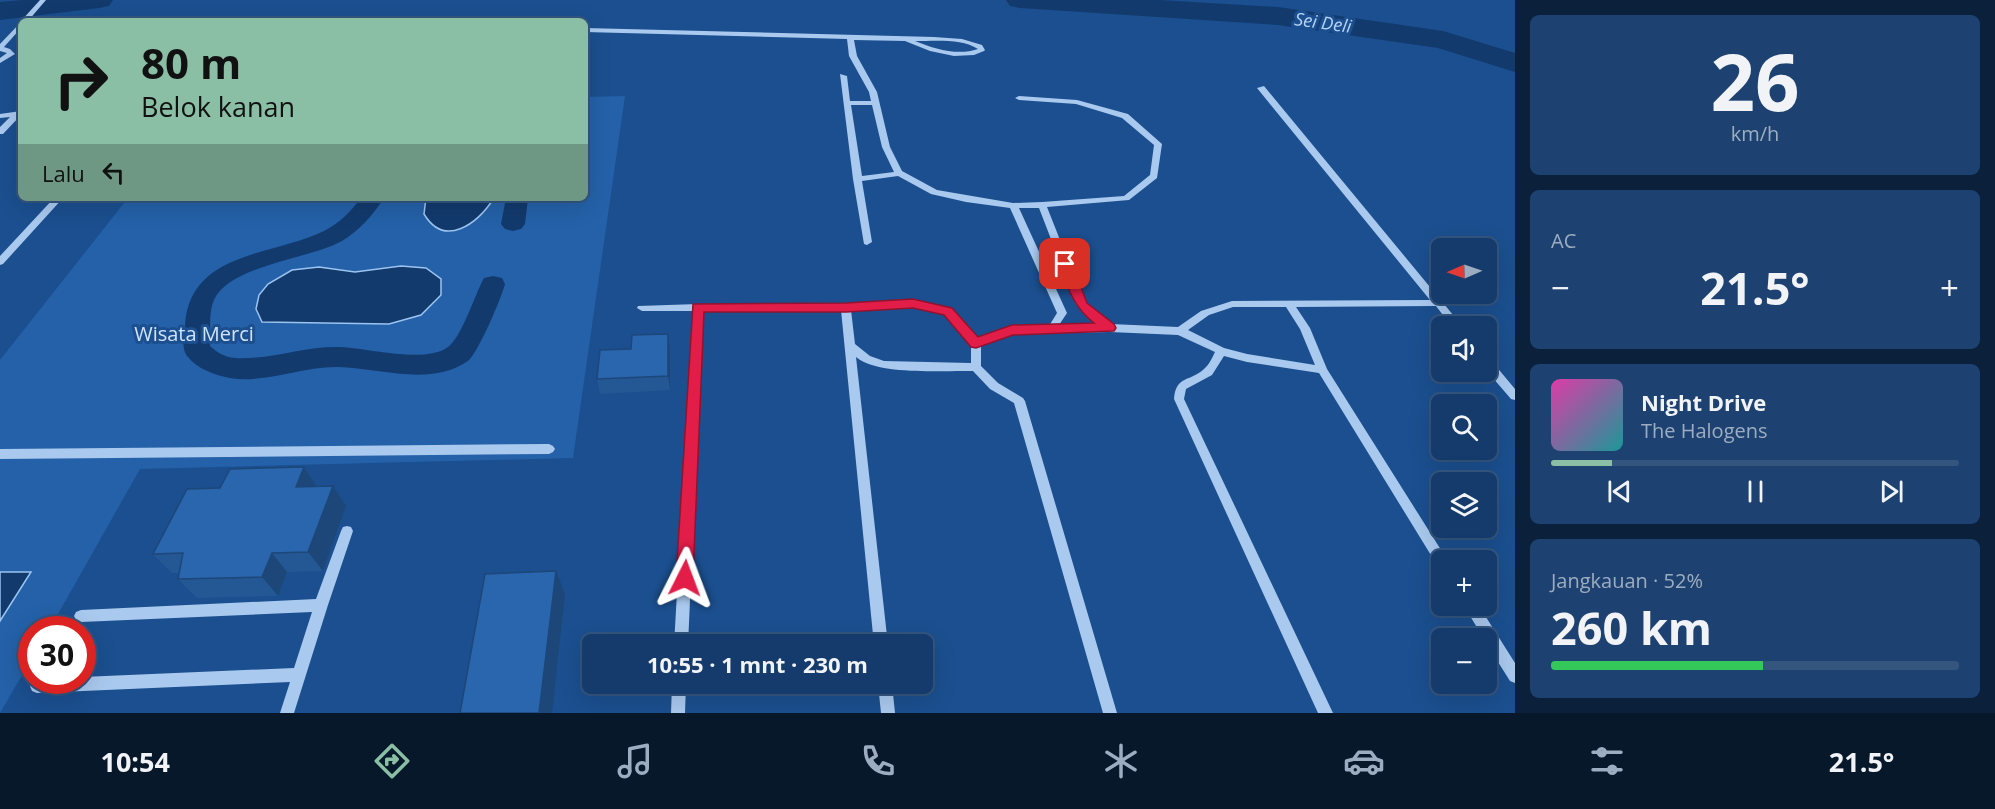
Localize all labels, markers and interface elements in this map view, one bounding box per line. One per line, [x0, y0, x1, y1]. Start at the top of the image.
water label: Sei Deli [1293, 6, 1354, 38]
text: 26 [1710, 28, 1800, 134]
text: 80 m [141, 34, 241, 91]
icon: right [42, 42, 120, 120]
text: Belok kanan [141, 88, 295, 125]
text: km/h [1731, 120, 1779, 147]
icon: left [97, 156, 130, 189]
text: Lalu [42, 158, 85, 188]
text: AC [1551, 227, 1576, 254]
pin [1039, 238, 1090, 289]
north arrow [1431, 238, 1497, 304]
map controls [1431, 238, 1497, 694]
icon: arrive [1048, 247, 1081, 280]
text: 21.5° [1700, 257, 1810, 318]
text: − [1551, 265, 1570, 310]
text: + [1940, 265, 1959, 310]
button: sound [1431, 316, 1497, 382]
park label: Wisata Merci [134, 320, 254, 347]
text: Night Drive [1641, 387, 1766, 417]
button: search [1431, 394, 1497, 460]
text: The Halogens [1641, 417, 1768, 444]
button: layers [1431, 472, 1497, 538]
icon: previous [1603, 475, 1636, 508]
icon: pause [1739, 475, 1772, 508]
icon: next [1875, 475, 1908, 508]
position arrow [653, 546, 717, 610]
button: + [1431, 550, 1497, 616]
text: Jangkauan · 52% [1551, 567, 1703, 594]
text: 260 km [1551, 597, 1712, 658]
speed limit sign: 30 [18, 616, 96, 694]
button: − [1431, 628, 1497, 694]
text: 10:55 · 1 mnt · 230 m [647, 649, 868, 679]
icon: directions [371, 740, 413, 782]
icon: music [614, 740, 656, 782]
icon: phone [857, 740, 899, 782]
icon: climate [1100, 740, 1142, 782]
icon: car [1343, 740, 1385, 782]
icon: filters [1586, 740, 1628, 782]
text: 10:54 [100, 743, 170, 780]
text: 21.5° [1829, 743, 1894, 780]

